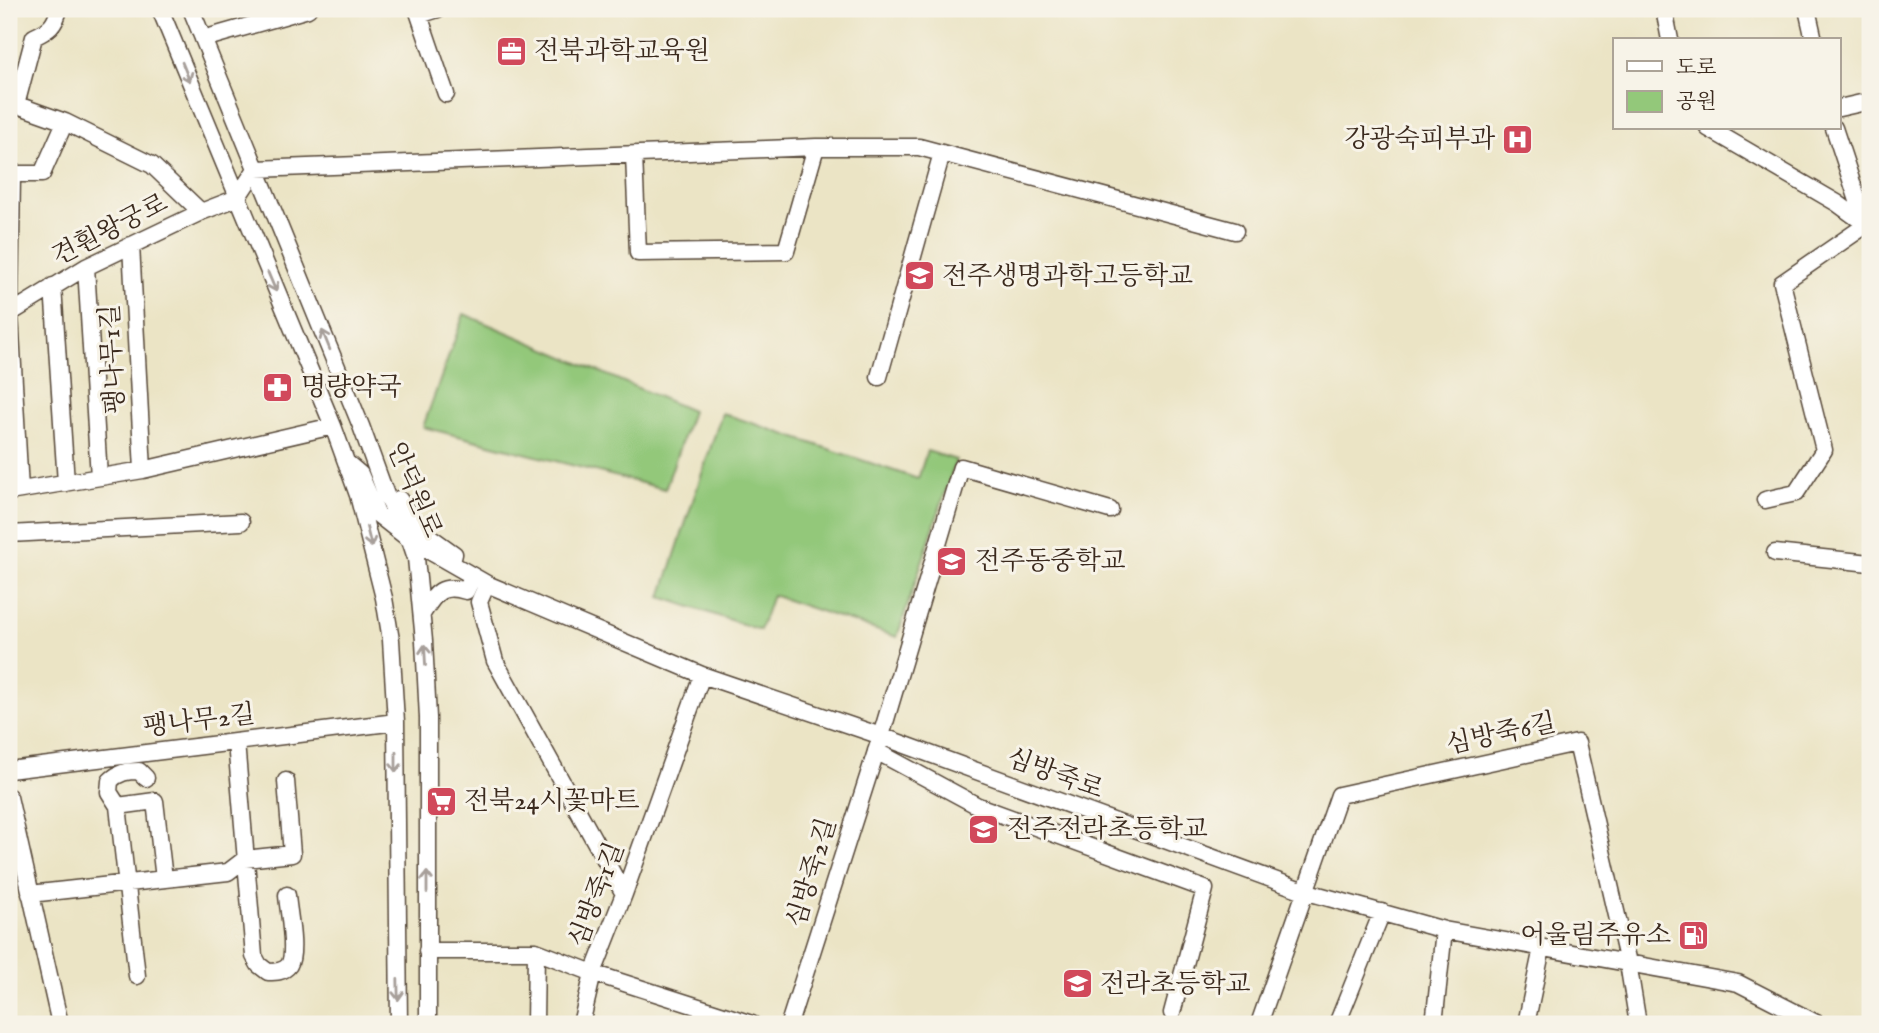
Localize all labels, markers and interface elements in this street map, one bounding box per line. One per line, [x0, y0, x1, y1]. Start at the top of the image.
office icon: 전북과학교육원 [494, 34, 528, 68]
place label: 전북과학교육원 [534, 35, 710, 68]
legend [1613, 38, 1840, 130]
text: 도로 [1676, 55, 1717, 82]
one-way arrow [180, 60, 193, 82]
text: 공원 [1676, 89, 1717, 116]
hospital icon: 강광숙피부과 [1501, 122, 1535, 156]
place label: 강광숙피부과 [1344, 123, 1496, 156]
street label: 견훤왕궁로 [47, 187, 173, 273]
school or university icon: 전주생명과학고등학교 [902, 259, 936, 293]
place label: 전주생명과학고등학교 [942, 260, 1193, 293]
one-way arrow [267, 271, 280, 292]
street label: 팽나무1길 [94, 303, 132, 415]
one-way arrow [319, 329, 332, 351]
pharmacy icon: 명량약국 [261, 370, 295, 404]
place label: 명량약국 [301, 371, 401, 404]
street label: 안덕원로 [379, 437, 449, 543]
one-way arrow [363, 525, 376, 548]
school or university icon: 전주동중학교 [935, 544, 969, 578]
place label: 전주동중학교 [975, 545, 1126, 578]
one-way arrow [418, 644, 431, 667]
street label: 팽나무2길 [141, 698, 257, 744]
street label: 심방죽6길 [1443, 706, 1559, 762]
street label: 심방죽로 [1002, 741, 1108, 807]
one-way arrow [390, 750, 403, 773]
supermarket icon: 전북24시꽃마트 [424, 784, 458, 818]
place label: 전북24시꽃마트 [464, 785, 640, 818]
school or university icon: 전주전라초등학교 [967, 812, 1001, 846]
place label: 전주전라초등학교 [1007, 813, 1208, 846]
street label: 심방죽2길 [780, 814, 844, 932]
street label: 심방죽1길 [562, 838, 632, 952]
one-way arrow [420, 871, 434, 894]
fuel station icon: 어울림주유소 [1677, 918, 1711, 952]
place label: 어울림주유소 [1520, 919, 1671, 952]
school or university icon: 전라초등학교 [1060, 967, 1094, 1001]
place label: 전라초등학교 [1100, 968, 1251, 1001]
one-way arrow [391, 978, 405, 1001]

